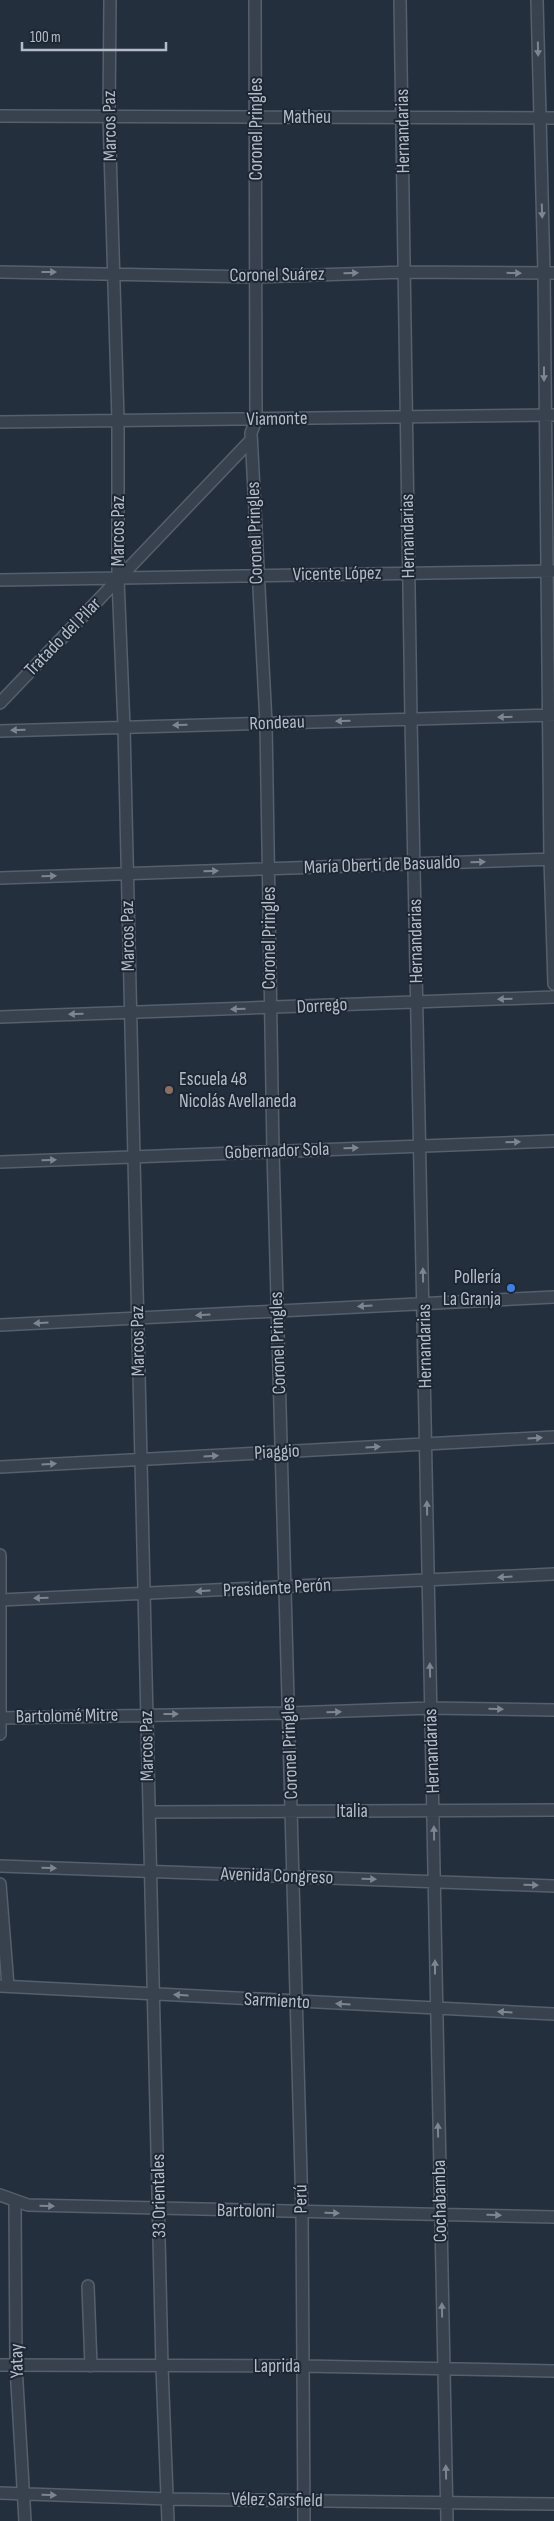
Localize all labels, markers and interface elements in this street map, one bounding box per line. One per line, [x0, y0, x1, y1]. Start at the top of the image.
scale bar [22, 20, 166, 52]
text: 100 m [30, 28, 61, 47]
one-way arrow [534, 41, 542, 57]
street label: Coronel Pringles [245, 77, 268, 181]
street label: Hernandarias [391, 88, 415, 174]
street label: Marcos Paz [98, 90, 122, 162]
street label: Matheu [283, 106, 331, 129]
one-way arrow [538, 203, 546, 219]
street label: Coronel Suárez [229, 263, 325, 287]
one-way arrow [41, 268, 57, 276]
one-way arrow [343, 269, 359, 277]
one-way arrow [506, 269, 522, 277]
one-way arrow [540, 366, 548, 382]
street label: Viamonte [246, 407, 308, 431]
street label: Coronel Pringles [242, 481, 268, 585]
street label: Hernandarias [396, 493, 420, 579]
street label: Marcos Paz [107, 495, 130, 566]
street label: Vicente López [292, 562, 382, 586]
street label: Tratado del Pilar [20, 592, 107, 681]
street label: Rondeau [249, 711, 305, 735]
one-way arrow [497, 713, 513, 721]
one-way arrow [335, 717, 351, 725]
one-way arrow [172, 721, 188, 729]
one-way arrow [10, 726, 26, 734]
street label: María Oberti de Basualdo [303, 851, 461, 879]
one-way arrow [471, 858, 487, 866]
one-way arrow [203, 866, 219, 874]
one-way arrow [41, 872, 57, 880]
street label: Coronel Pringles [258, 886, 281, 990]
street label: Hernandarias [404, 898, 428, 984]
street label: Marcos Paz [116, 900, 140, 972]
street label: Dorrego [296, 993, 348, 1019]
one-way arrow [497, 995, 513, 1003]
one-way arrow [230, 1005, 246, 1013]
one-way arrow [67, 1010, 83, 1018]
place label: Escuela 48 Nicolás Avellaneda [179, 1068, 296, 1113]
marker: Escuela 48 Nicolás Avellaneda [163, 1084, 175, 1096]
street label: Gobernador Sola [224, 1138, 330, 1164]
one-way arrow [506, 1138, 522, 1146]
one-way arrow [343, 1144, 359, 1152]
one-way arrow [41, 1156, 57, 1164]
place label: Pollería La Granja [443, 1266, 501, 1311]
one-way arrow [419, 1267, 427, 1283]
marker: Pollería La Granja [505, 1282, 517, 1294]
street label: Coronel Pringles [265, 1291, 291, 1395]
one-way arrow [357, 1303, 373, 1311]
street label: Hernandarias [413, 1303, 437, 1389]
street label: Marcos Paz [126, 1305, 150, 1377]
one-way arrow [195, 1311, 211, 1319]
one-way arrow [33, 1320, 49, 1328]
one-way arrow [528, 1434, 544, 1442]
street label: Piaggio [254, 1439, 300, 1465]
one-way arrow [365, 1443, 381, 1451]
one-way arrow [203, 1451, 219, 1459]
one-way arrow [41, 1460, 57, 1468]
one-way arrow [422, 1499, 430, 1515]
one-way arrow [497, 1573, 513, 1581]
street label: Presidente Perón [222, 1574, 332, 1602]
one-way arrow [195, 1587, 211, 1595]
one-way arrow [33, 1594, 49, 1602]
one-way arrow [426, 1662, 434, 1678]
street label: Coronel Pringles [277, 1696, 303, 1800]
street label: Bartolomé Mitre [15, 1704, 119, 1728]
one-way arrow [488, 1705, 504, 1713]
one-way arrow [326, 1707, 342, 1715]
street label: Hernandarias [419, 1708, 445, 1794]
street label: Marcos Paz [135, 1710, 159, 1782]
one-way arrow [163, 1710, 179, 1718]
street label: Italia [336, 1800, 368, 1823]
one-way arrow [430, 1824, 438, 1840]
street label: Avenida Congreso [219, 1863, 334, 1889]
one-way arrow [41, 1864, 57, 1872]
one-way arrow [361, 1875, 377, 1883]
one-way arrow [523, 1882, 539, 1890]
one-way arrow [431, 1959, 439, 1975]
street label: Sarmiento [243, 1988, 311, 2014]
one-way arrow [172, 1991, 188, 1999]
one-way arrow [335, 2000, 351, 2008]
one-way arrow [497, 2008, 513, 2016]
one-way arrow [434, 2122, 442, 2138]
street label: 33 Orientales [147, 2154, 171, 2238]
street label: Cochabamba [428, 2160, 452, 2242]
street label: Perú [289, 2184, 313, 2214]
street label: Bartoloni [217, 2199, 275, 2223]
one-way arrow [39, 2202, 55, 2210]
one-way arrow [324, 2209, 340, 2217]
one-way arrow [486, 2212, 502, 2220]
one-way arrow [438, 2302, 446, 2318]
street label: Yatay [5, 2343, 29, 2379]
street label: Laprida [254, 2355, 300, 2378]
one-way arrow [442, 2464, 450, 2480]
street label: Vélez Sarsfield [231, 2488, 323, 2512]
one-way arrow [41, 2491, 57, 2499]

